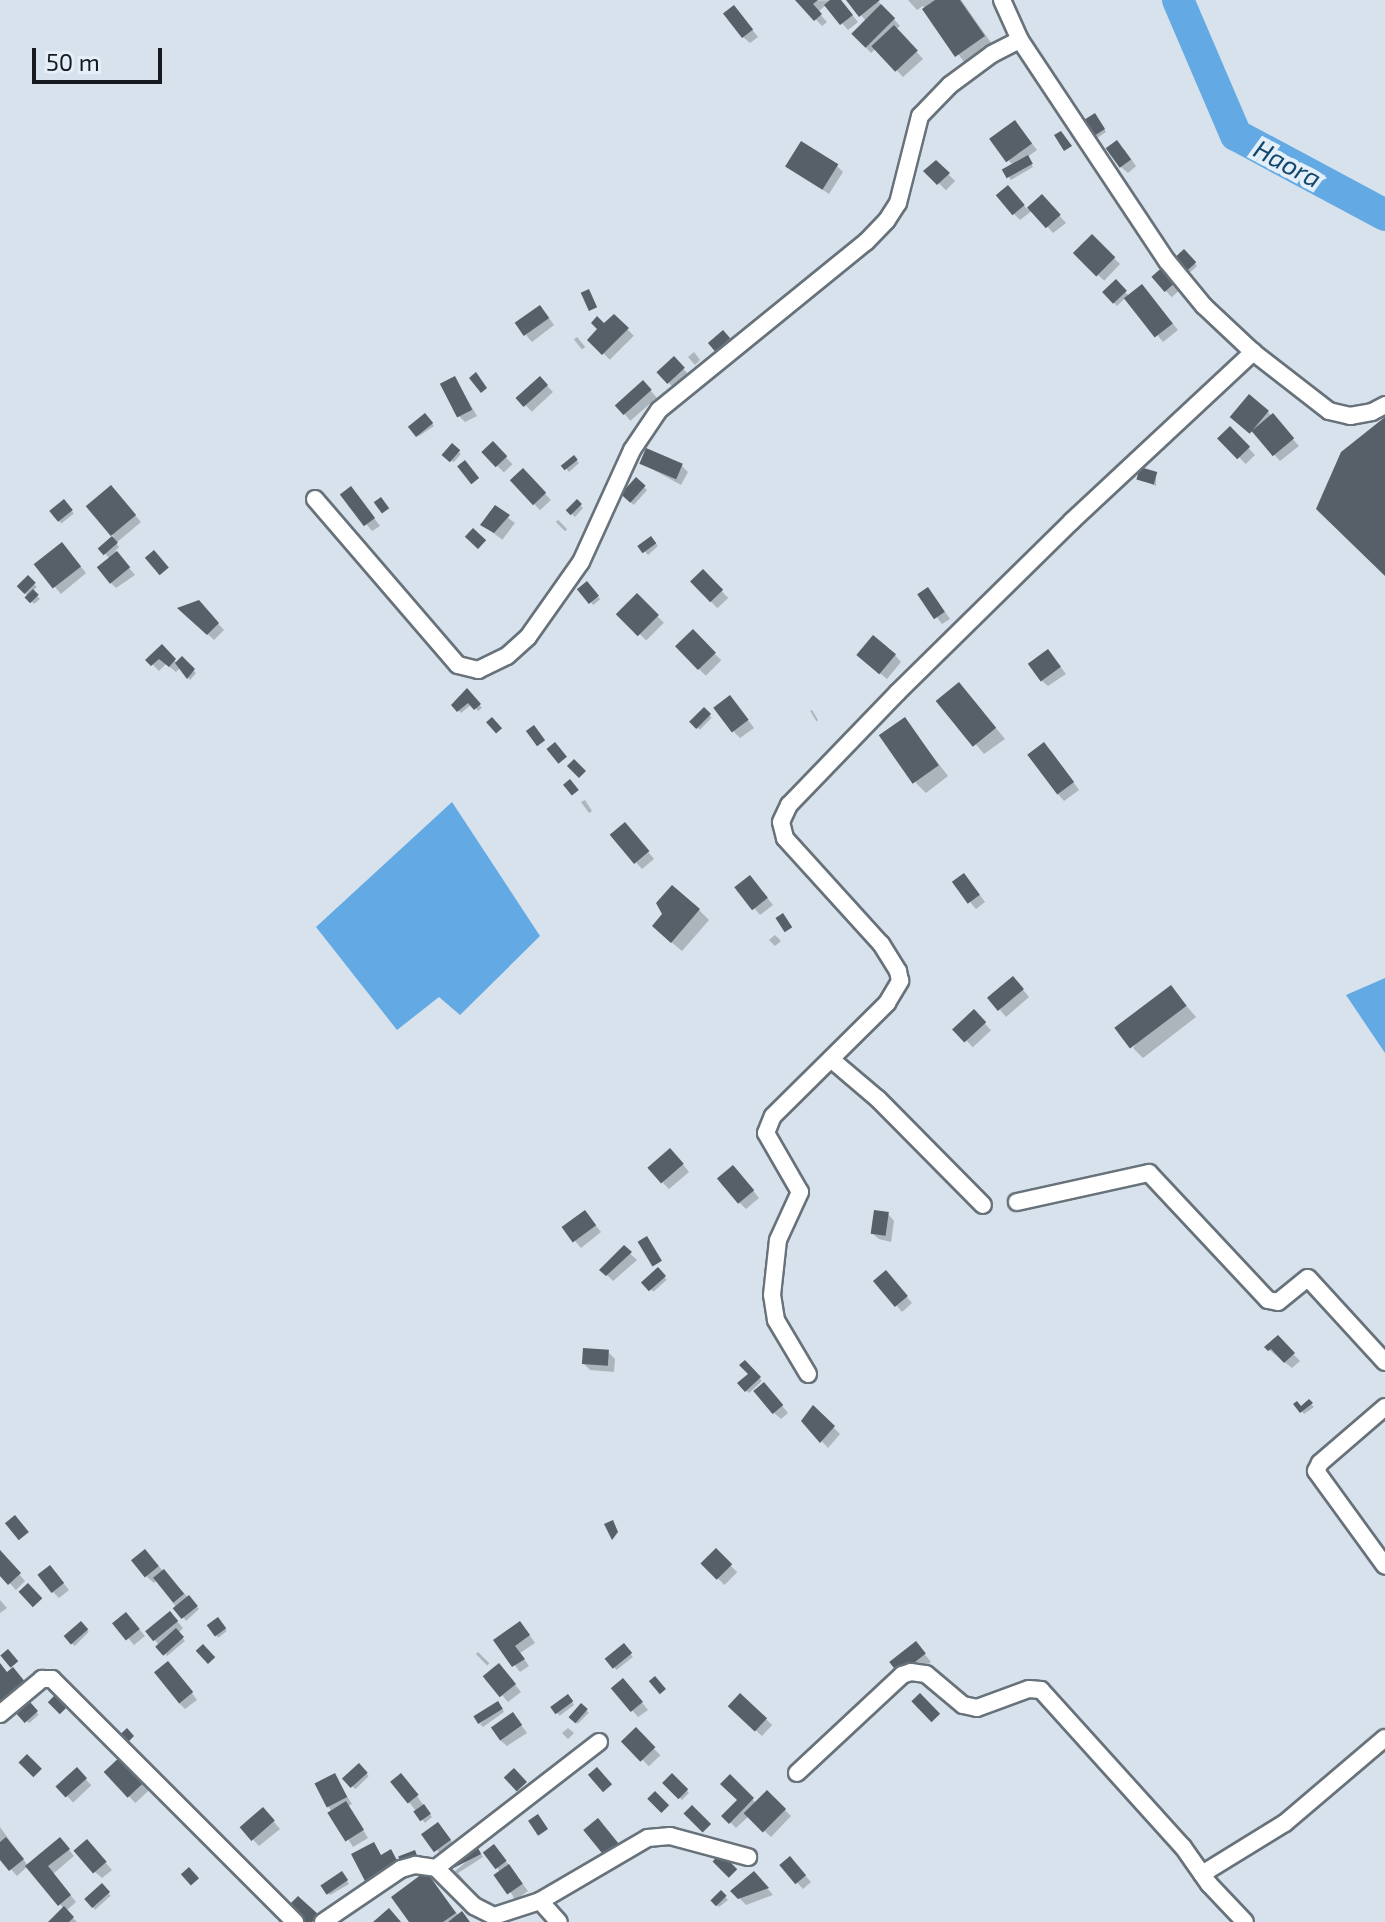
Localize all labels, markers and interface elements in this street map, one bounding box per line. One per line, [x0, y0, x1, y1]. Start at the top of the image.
scale bar [36, 32, 166, 82]
text: 50 m [46, 47, 100, 76]
water label: Haora [1249, 132, 1327, 194]

